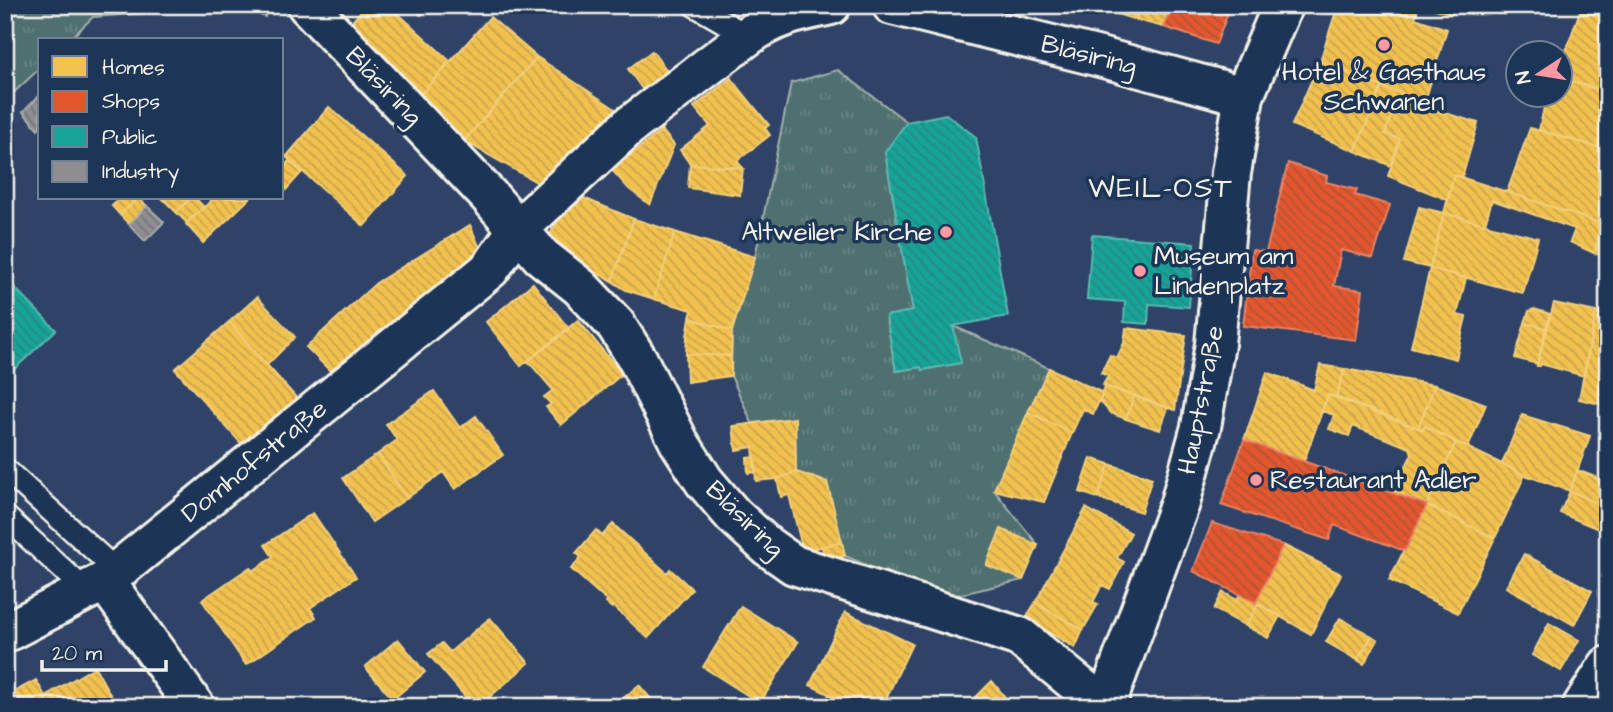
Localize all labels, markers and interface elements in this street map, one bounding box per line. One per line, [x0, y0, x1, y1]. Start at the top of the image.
street label: Bläsiring [1037, 26, 1141, 86]
marker: Hotel & Gasthaus Schwanen [1376, 37, 1392, 53]
legend [38, 38, 284, 200]
street label: Bläsiring [336, 38, 431, 135]
north arrow [1504, 38, 1574, 108]
text: Homes [102, 53, 165, 82]
place label: Hotel & Gasthaus Schwanen [1282, 54, 1486, 120]
text: N [1509, 69, 1538, 86]
text: Shops [102, 87, 160, 117]
text: Public [102, 123, 158, 152]
text: Industry [102, 157, 180, 188]
district label: WEIL-OST [1088, 169, 1234, 208]
place label: Altweiler Kirche [741, 214, 932, 250]
marker: Altweiler Kirche [938, 224, 954, 240]
place label: Museum am Lindenplatz [1154, 238, 1294, 304]
marker: Museum am Lindenplatz [1132, 263, 1148, 279]
street label: Hauptstraße [1169, 323, 1233, 477]
street label: Domhofstraße [173, 391, 335, 531]
place label: Restaurant Adler [1270, 462, 1477, 498]
street label: Bläsiring [696, 472, 793, 567]
marker: Restaurant Adler [1248, 472, 1264, 488]
scale bar [42, 628, 166, 672]
text: 20 m [52, 639, 103, 668]

